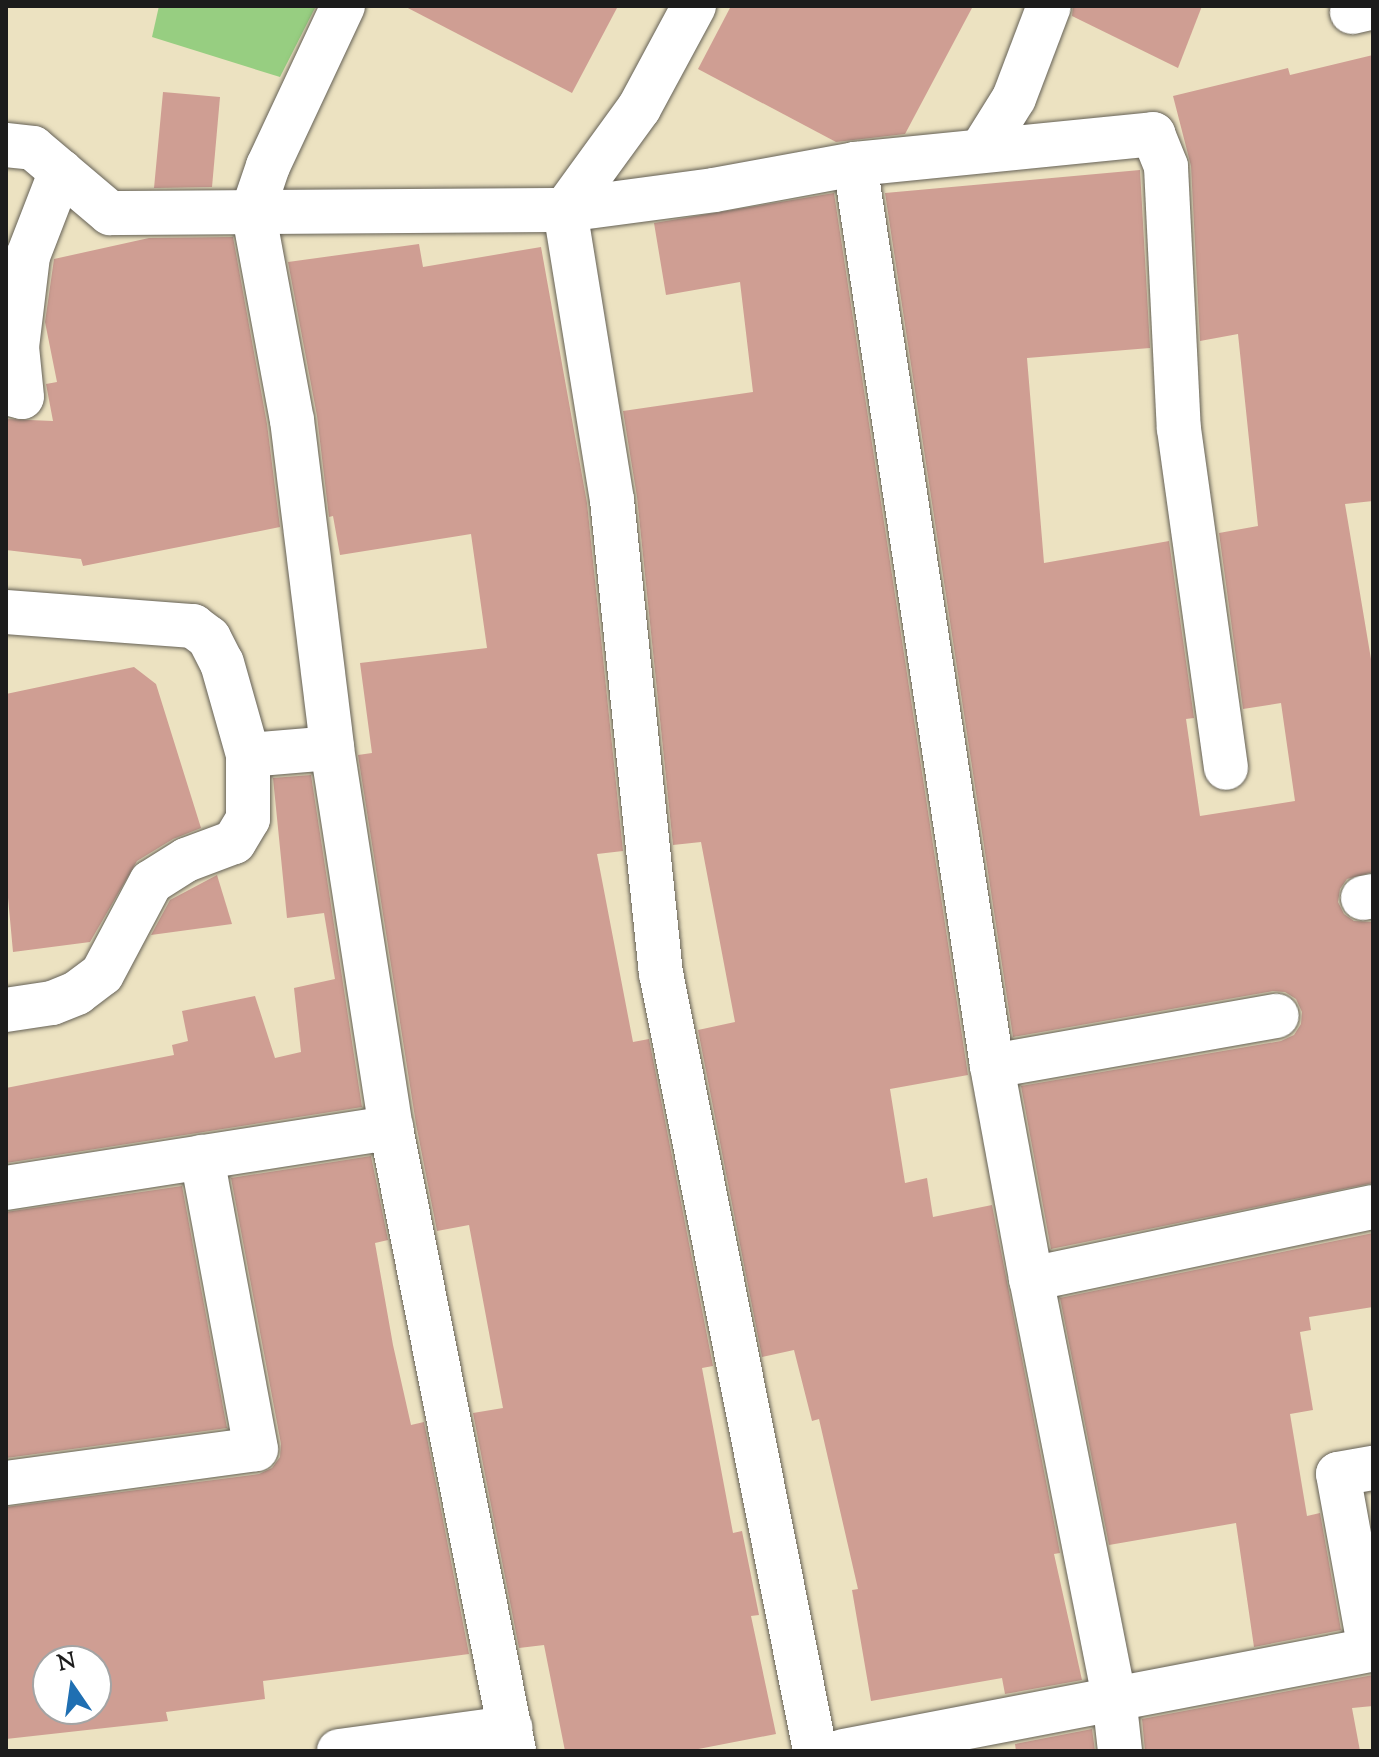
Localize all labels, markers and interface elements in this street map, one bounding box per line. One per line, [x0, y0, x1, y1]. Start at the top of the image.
north arrow [32, 1645, 112, 1725]
text: N [55, 1646, 79, 1681]

